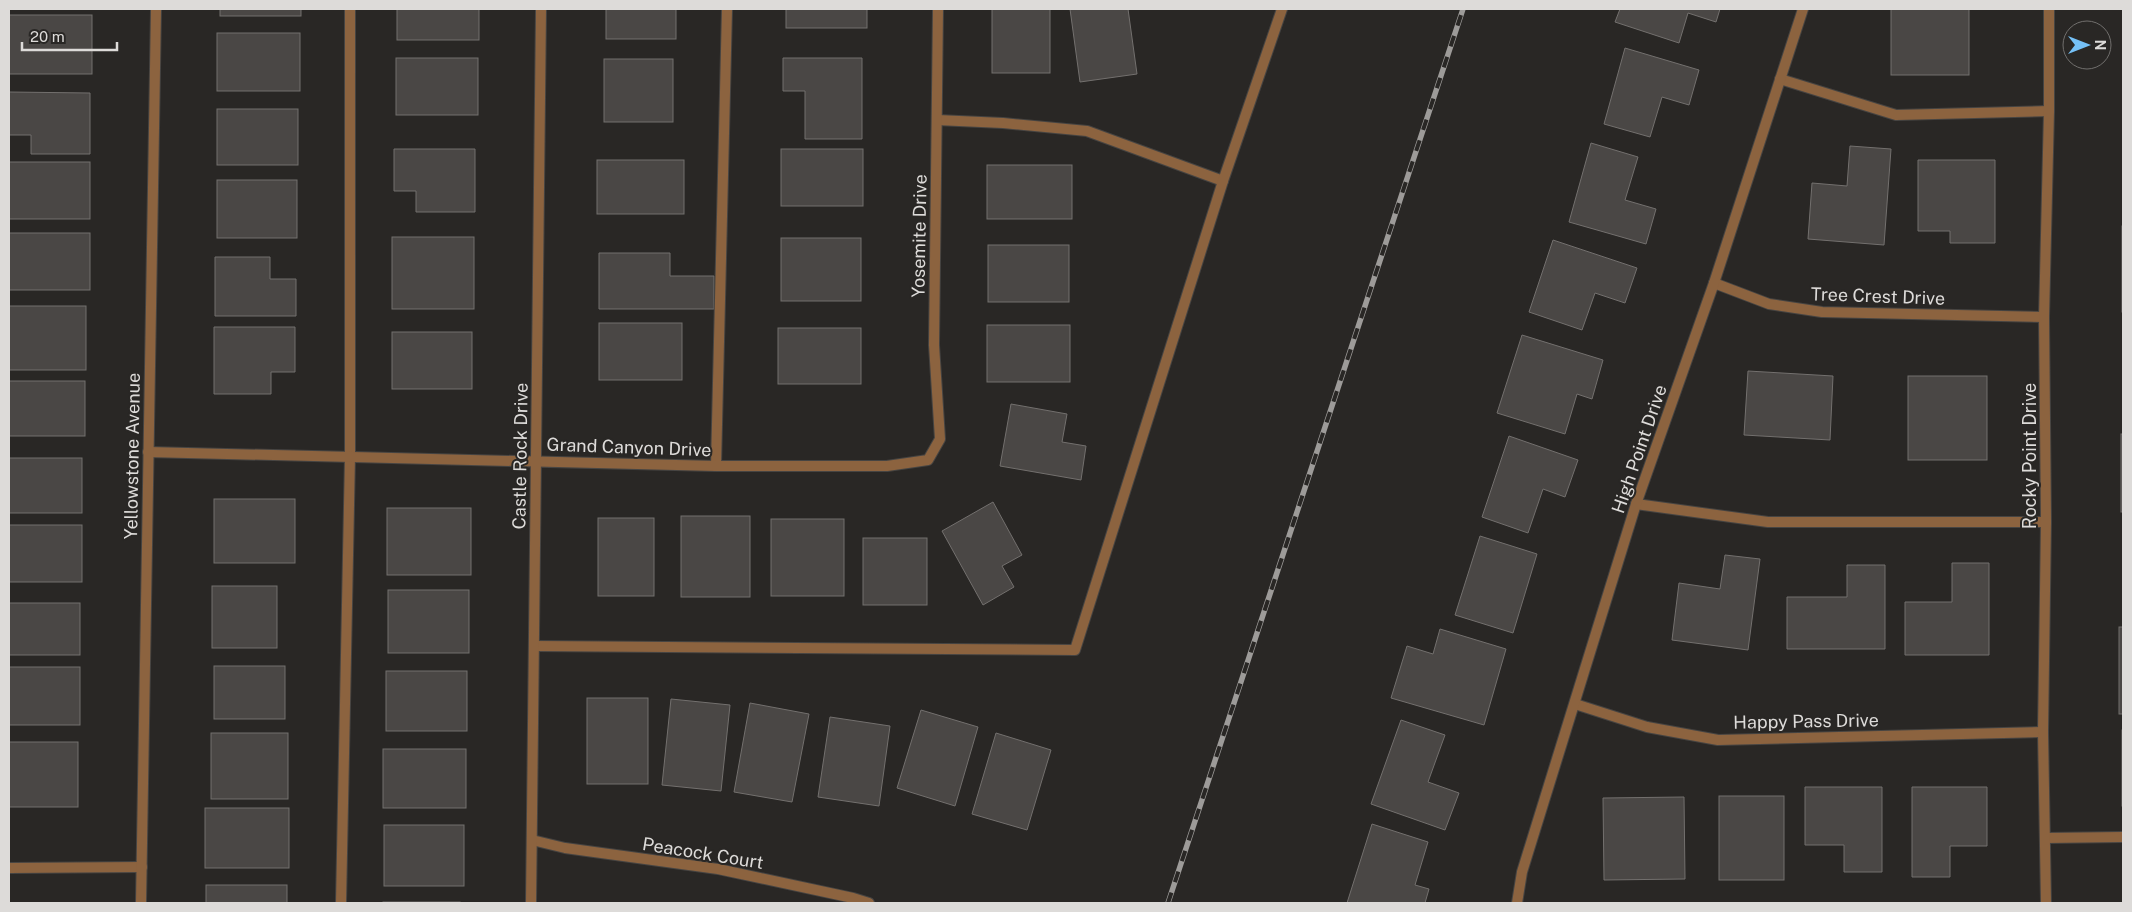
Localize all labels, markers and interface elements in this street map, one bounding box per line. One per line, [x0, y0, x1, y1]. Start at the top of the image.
scale bar [22, 20, 118, 52]
north arrow [2062, 20, 2112, 70]
text: 20 m [30, 28, 65, 45]
text: N [2092, 40, 2108, 50]
street label: Yosemite Drive [907, 174, 931, 298]
street label: Tree Crest Drive [1810, 283, 1946, 309]
street label: Yellowstone Avenue [120, 373, 144, 539]
street label: Castle Rock Drive [508, 382, 532, 530]
street label: High Point Drive [1607, 382, 1671, 516]
street label: Rocky Point Drive [2019, 383, 2040, 529]
street label: Grand Canyon Drive [546, 434, 712, 460]
street label: Happy Pass Drive [1733, 709, 1879, 733]
street label: Peacock Court [641, 833, 765, 873]

